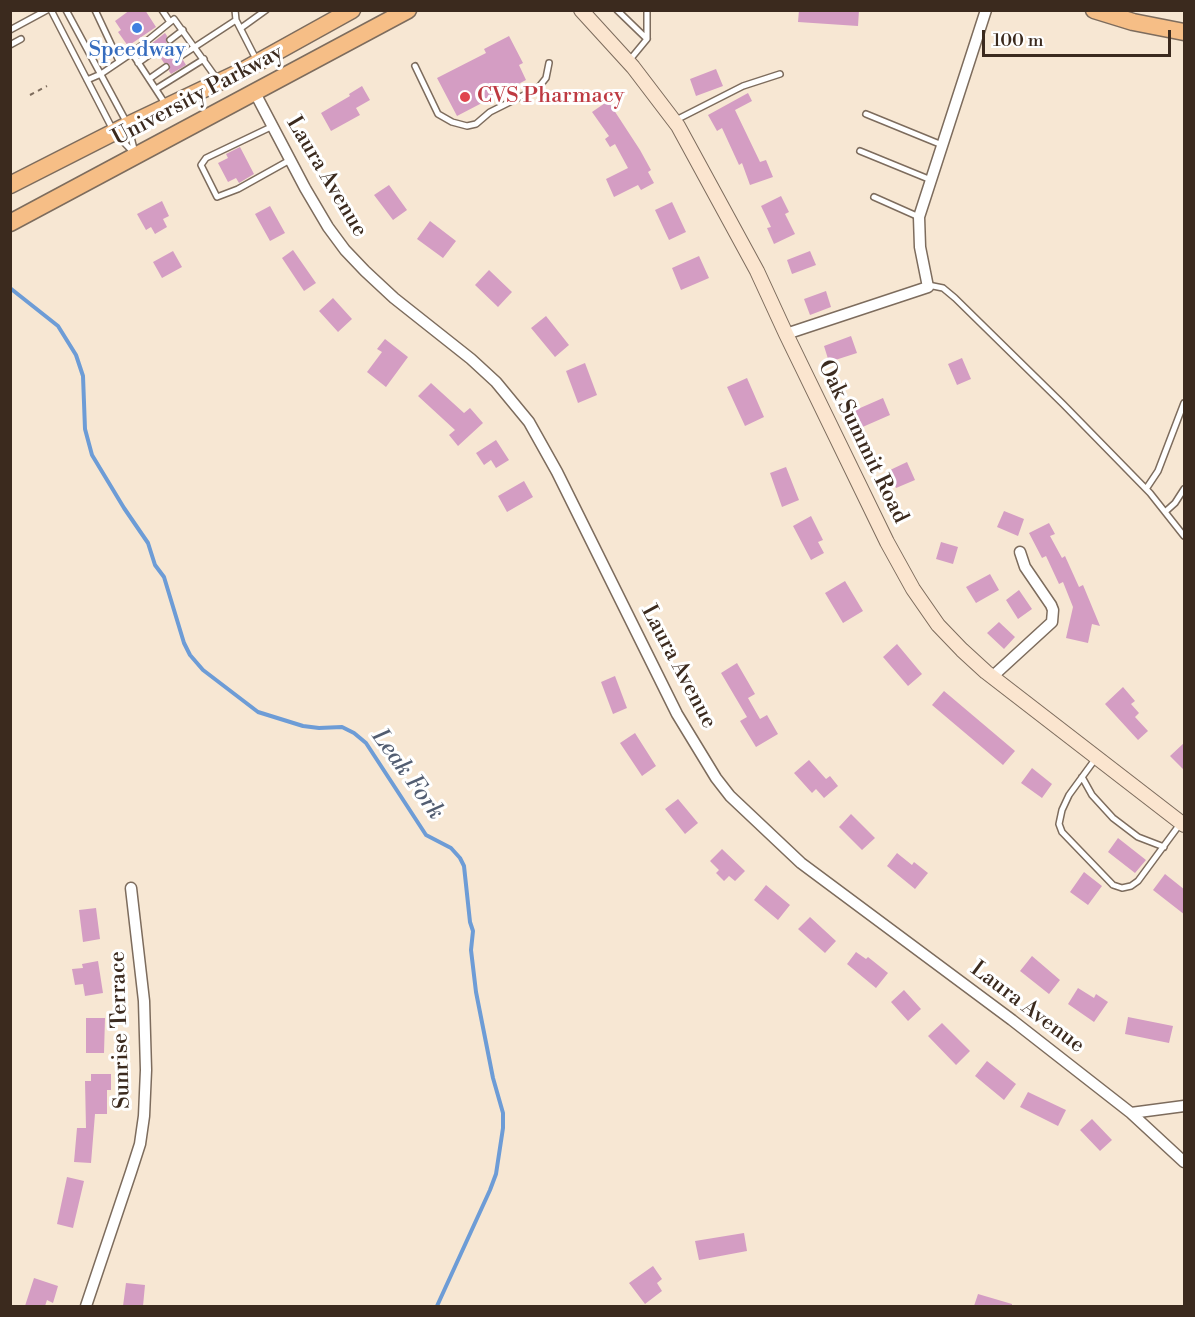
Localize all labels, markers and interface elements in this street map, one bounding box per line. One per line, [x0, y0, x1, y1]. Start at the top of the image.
scale bar [985, 18, 1174, 56]
marker: Speedway [130, 21, 144, 35]
text: 100 m [993, 29, 1044, 52]
place label: Speedway [88, 38, 186, 64]
street label: University Parkway [108, 40, 288, 152]
place label: CVS Pharmacy [477, 84, 624, 110]
marker: CVS Pharmacy [458, 90, 472, 104]
street label: Laura Avenue [280, 112, 372, 242]
street label: Oak Summit Road [811, 356, 913, 528]
street label: Laura Avenue [634, 601, 722, 733]
water label: Leak Fork [365, 724, 449, 826]
street label: Sunrise Terrace [105, 951, 137, 1109]
street label: Laura Avenue [965, 957, 1089, 1059]

